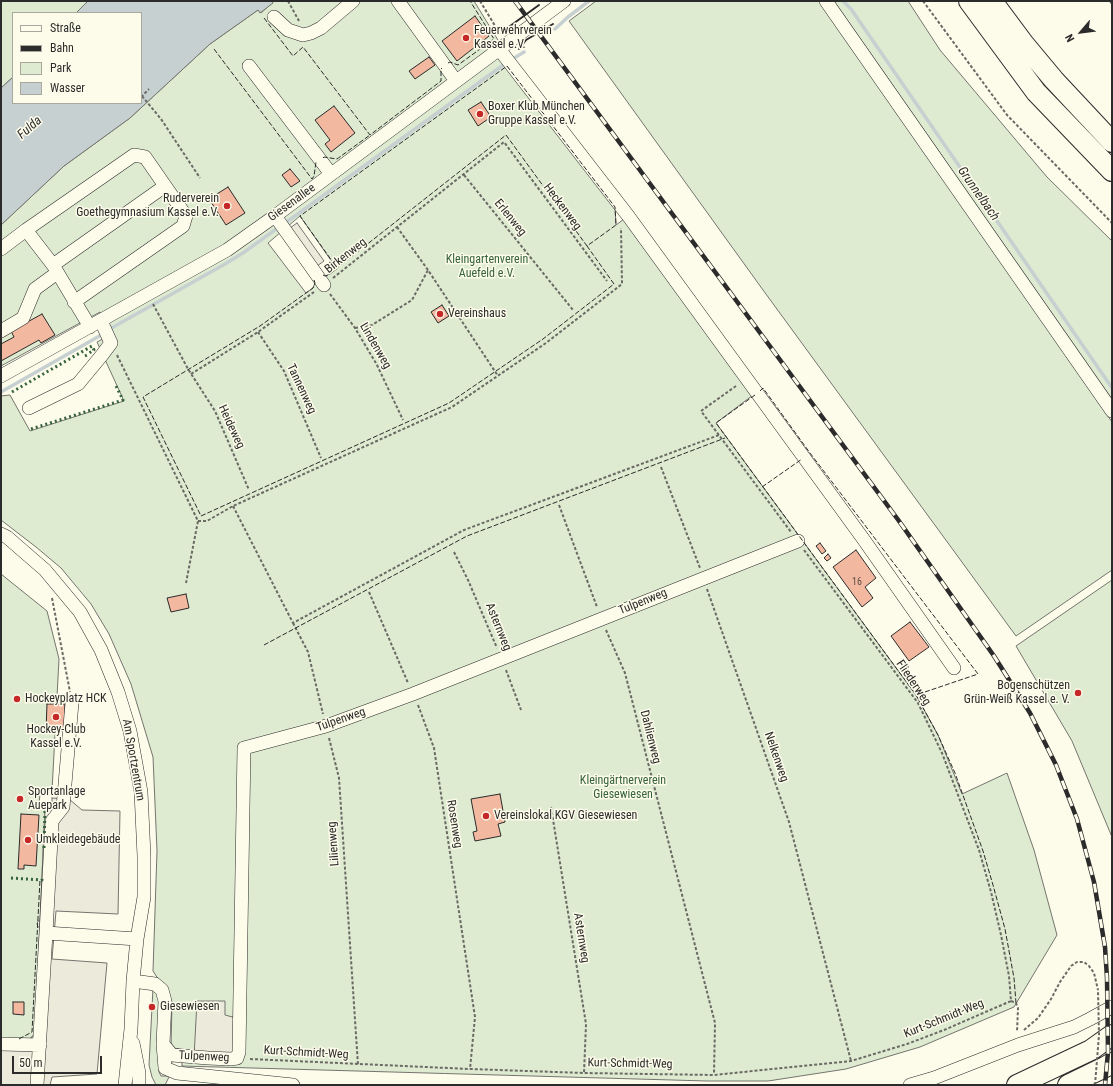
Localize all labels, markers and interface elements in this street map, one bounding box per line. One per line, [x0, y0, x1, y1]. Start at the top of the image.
legend [12, 12, 142, 104]
north arrow [1061, 12, 1101, 52]
text: Straße [50, 21, 81, 35]
place label: Feuerwehrverein Kassel e.V. [474, 24, 552, 52]
text: N [1063, 32, 1077, 44]
marker: Feuerwehrverein Kassel e.V. [461, 33, 471, 43]
text: Bahn [50, 41, 74, 55]
text: Park [50, 61, 71, 75]
text: Wasser [50, 81, 85, 95]
place label: Boxer Klub München Gruppe Kassel e.V. [488, 100, 585, 128]
marker: Boxer Klub München Gruppe Kassel e.V. [475, 109, 485, 119]
water label: Fulda [15, 113, 45, 143]
water label: Grunnelbach [954, 164, 1002, 224]
street label: Giesenallee [266, 181, 318, 225]
street label: Heckenweg [540, 181, 584, 233]
place label: Ruderverein Goethegymnasium Kassel e.V. [76, 192, 219, 220]
street label: Erlenweg [491, 197, 529, 239]
marker: Ruderverein Goethegymnasium Kassel e.V. [222, 201, 232, 211]
street label: Birkenweg [322, 235, 370, 277]
park label: Kleingartenverein Auefeld e.V. [446, 253, 528, 281]
place label: Vereinshaus [448, 307, 506, 321]
marker: Vereinshaus [435, 309, 445, 319]
street label: Lindenweg [356, 320, 394, 372]
street label: Tannenweg [283, 362, 319, 416]
street label: Heideweg [215, 403, 247, 451]
house number: 16 [852, 576, 862, 588]
street label: Tulpenweg [617, 586, 669, 618]
street label: Asternweg [482, 601, 514, 653]
street label: Fliederweg [893, 658, 933, 708]
place label: Bogenschützen Grün-Weiß Kassel e. V. [964, 679, 1070, 707]
marker: Bogenschützen Grün-Weiß Kassel e. V. [1073, 688, 1083, 698]
place label: Hockeyplatz HCK [25, 692, 107, 706]
marker: Hockeyplatz HCK [12, 694, 22, 704]
street label: Tulpenweg [315, 705, 367, 735]
street label: Dahlienweg [636, 709, 664, 765]
marker: Hockey-Club Kassel e.V. [51, 712, 61, 722]
street label: Am Sportzentrum [119, 718, 147, 802]
place label: Hockey-Club Kassel e.V. [26, 723, 86, 751]
street label: Nelkenweg [761, 730, 791, 784]
park label: Kleingärtnerverein Giesewiesen [580, 774, 666, 802]
place label: Sportanlage Auepark [28, 785, 85, 813]
marker: Sportanlage Auepark [15, 794, 25, 804]
street label: Rosenweg [443, 799, 465, 849]
place label: Vereinslokal KGV Giesewiesen [494, 809, 637, 823]
marker: Vereinslokal KGV Giesewiesen [481, 811, 491, 821]
street label: Lilienweg [325, 821, 343, 867]
place label: Umkleidegebäude [36, 833, 120, 847]
marker: Umkleidegebäude [23, 835, 33, 845]
street label: Asternweg [570, 912, 592, 964]
street label: Kurt-Schmidt-Weg [902, 996, 986, 1042]
place label: Giesewiesen [160, 1000, 220, 1014]
marker: Giesewiesen [147, 1002, 157, 1012]
street label: Kurt-Schmidt-Weg [263, 1044, 349, 1062]
scale bar [14, 1048, 104, 1074]
street label: Tulpenweg [178, 1048, 230, 1066]
text: 50 m [19, 1056, 43, 1070]
street label: Kurt-Schmidt-Weg [587, 1056, 673, 1072]

